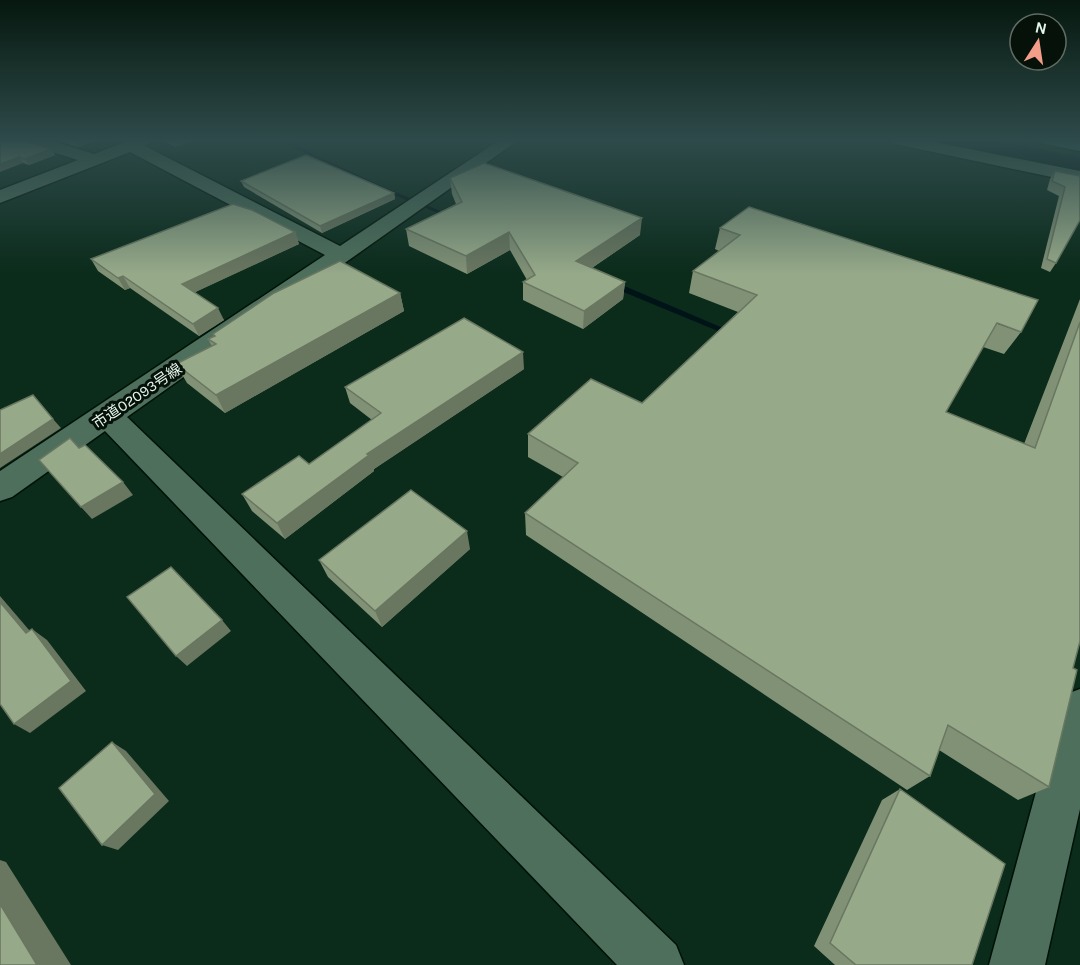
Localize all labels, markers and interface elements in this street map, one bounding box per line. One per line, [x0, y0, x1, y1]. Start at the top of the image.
north arrow [1008, 12, 1068, 72]
text: N [1033, 17, 1049, 38]
street label: 市道02093号線 [89, 359, 185, 433]

